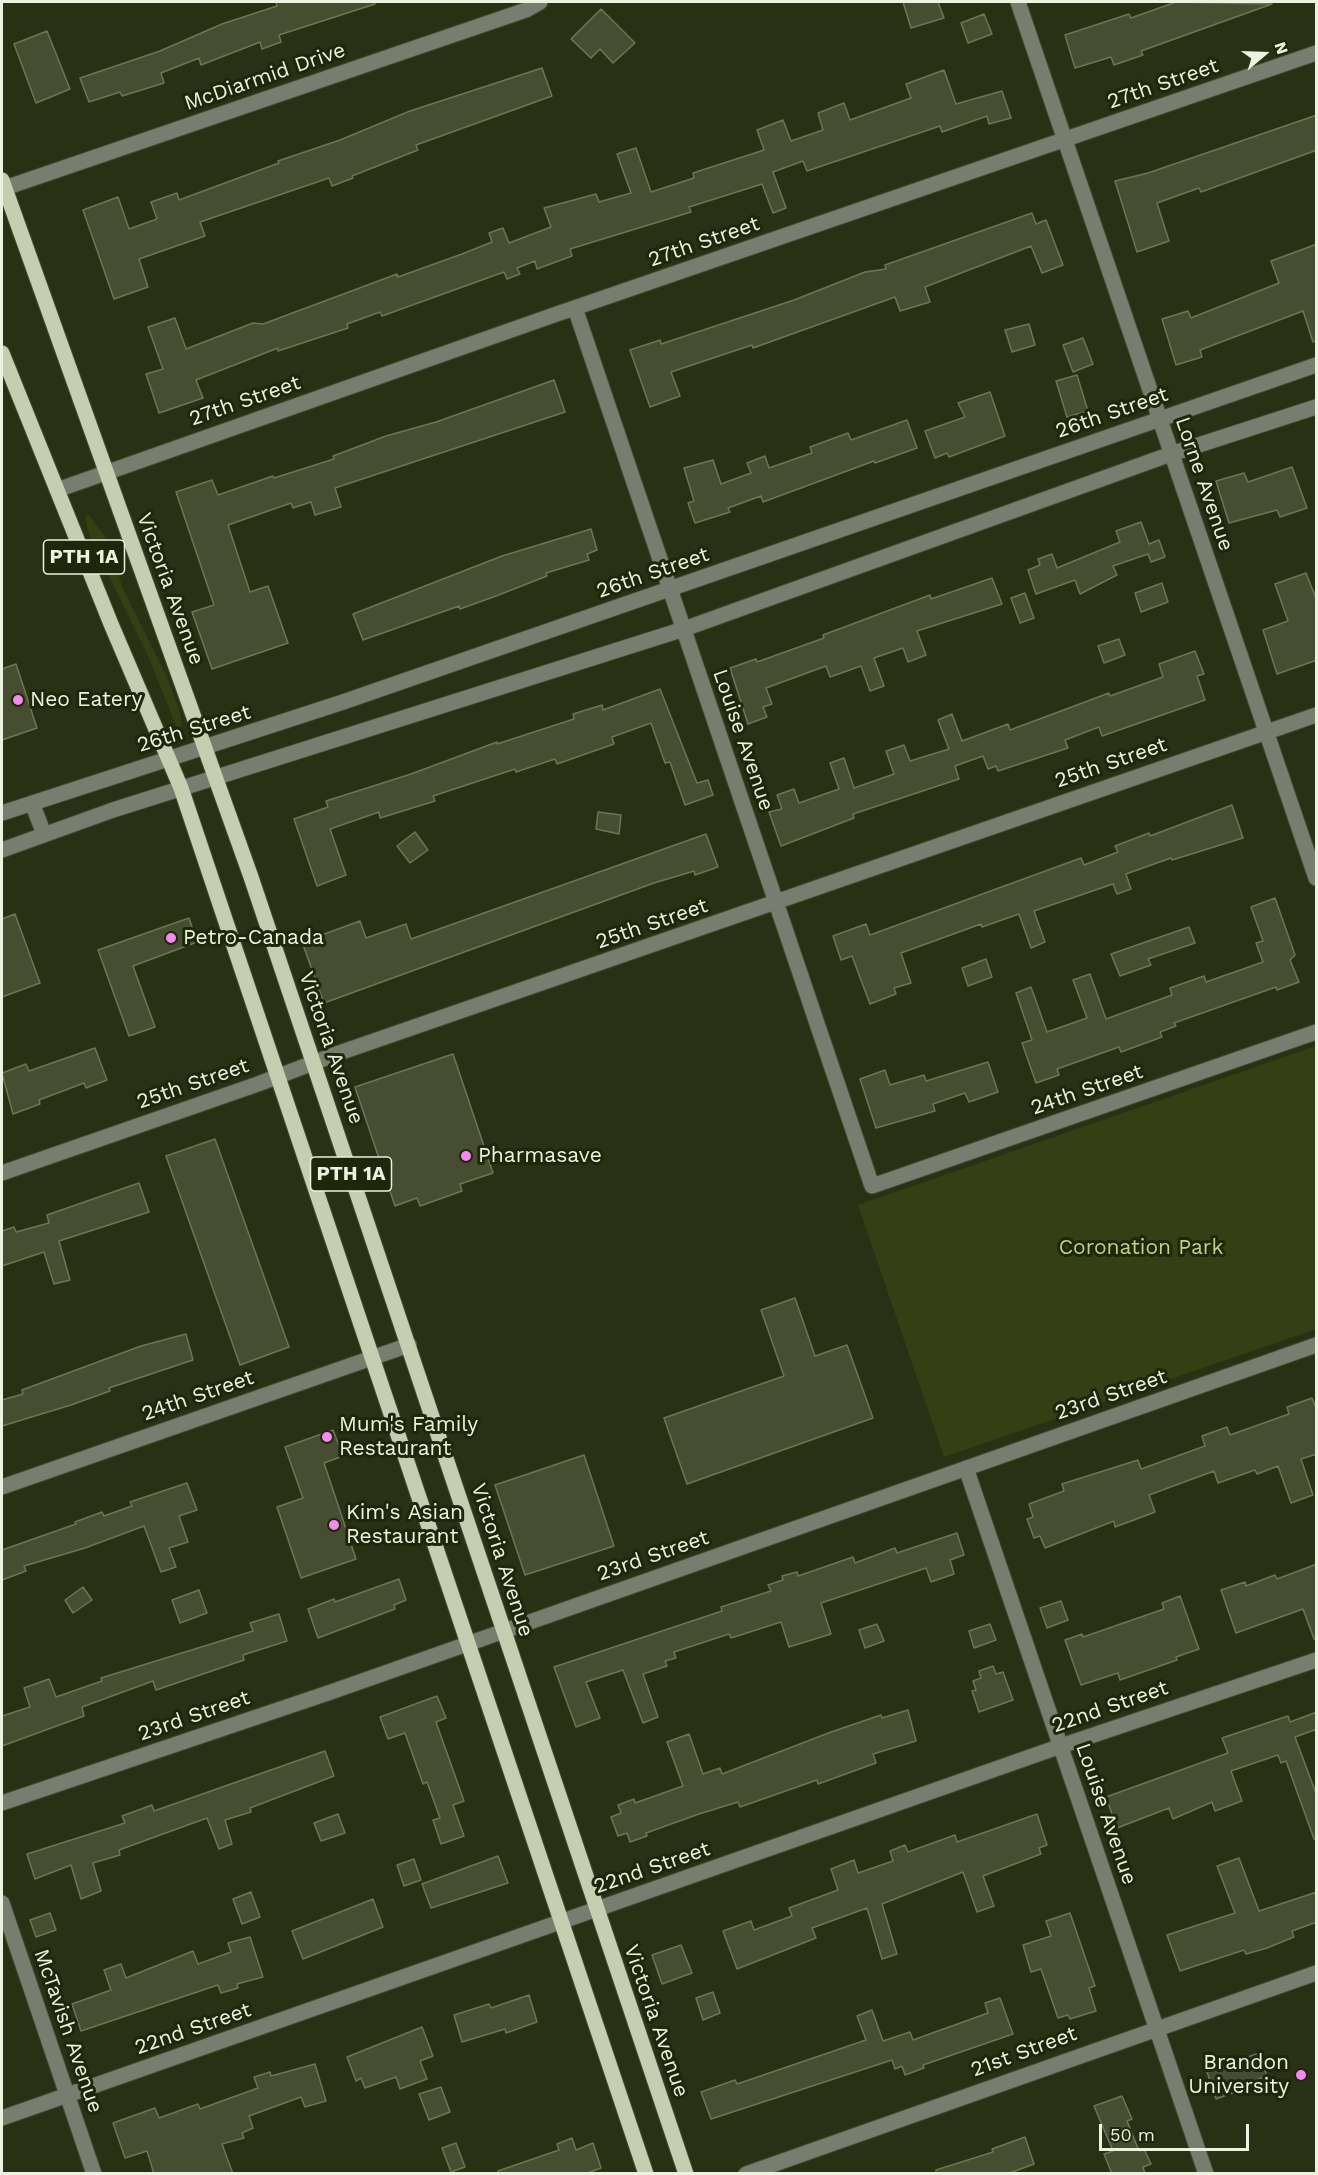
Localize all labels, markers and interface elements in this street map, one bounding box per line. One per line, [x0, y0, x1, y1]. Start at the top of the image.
north arrow [1234, 24, 1294, 84]
street label: McDiarmid Drive [181, 38, 349, 116]
text: N [1271, 39, 1292, 57]
street label: 27th Street [1104, 53, 1222, 115]
street label: 27th Street [645, 211, 763, 273]
street label: 27th Street [186, 370, 304, 432]
street label: 26th Street [1052, 382, 1172, 444]
street label: Lorne Avenue [1169, 414, 1239, 554]
street label: Victoria Avenue [131, 510, 209, 668]
road number: PTH 1A [44, 540, 124, 574]
street label: 26th Street [593, 542, 713, 604]
street label: Louise Avenue [707, 666, 779, 814]
place label: Neo Eatery [30, 687, 142, 713]
marker: Neo Eatery [11, 693, 25, 707]
street label: 26th Street [134, 700, 254, 758]
street label: 25th Street [1052, 732, 1170, 794]
street label: 25th Street [593, 893, 711, 955]
place label: Petro-Canada [183, 925, 324, 951]
marker: Petro-Canada [164, 931, 178, 945]
street label: Victoria Avenue [293, 968, 369, 1128]
street label: 25th Street [134, 1053, 252, 1115]
street label: 24th Street [1028, 1059, 1146, 1121]
place label: Pharmasave [478, 1143, 602, 1169]
marker: Pharmasave [459, 1149, 473, 1163]
road number: PTH 1A [310, 1157, 392, 1191]
park label: Coronation Park [1059, 1235, 1223, 1261]
street label: 23rd Street [1052, 1364, 1170, 1426]
street label: 24th Street [139, 1365, 257, 1427]
place label: Mum's Family Restaurant [339, 1412, 478, 1462]
marker: Mum's Family Restaurant [320, 1430, 334, 1444]
street label: Victoria Avenue [465, 1480, 539, 1640]
place label: Kim's Asian Restaurant [346, 1500, 463, 1550]
marker: Kim's Asian Restaurant [327, 1518, 341, 1532]
street label: 23rd Street [594, 1525, 712, 1587]
street label: 22nd Street [1049, 1675, 1171, 1739]
street label: 23rd Street [135, 1685, 253, 1747]
street label: Louise Avenue [1070, 1740, 1142, 1888]
street label: 22nd Street [591, 1836, 713, 1900]
street label: Victoria Avenue [618, 1941, 694, 2101]
street label: McTavish Avenue [28, 1946, 108, 2116]
street label: 22nd Street [132, 1997, 254, 2061]
street label: 21st Street [968, 2021, 1080, 2083]
place label: Brandon University [1188, 2050, 1289, 2100]
marker: Brandon University [1294, 2068, 1308, 2082]
scale bar [1102, 2112, 1252, 2150]
text: 50 m [1110, 2124, 1155, 2145]

